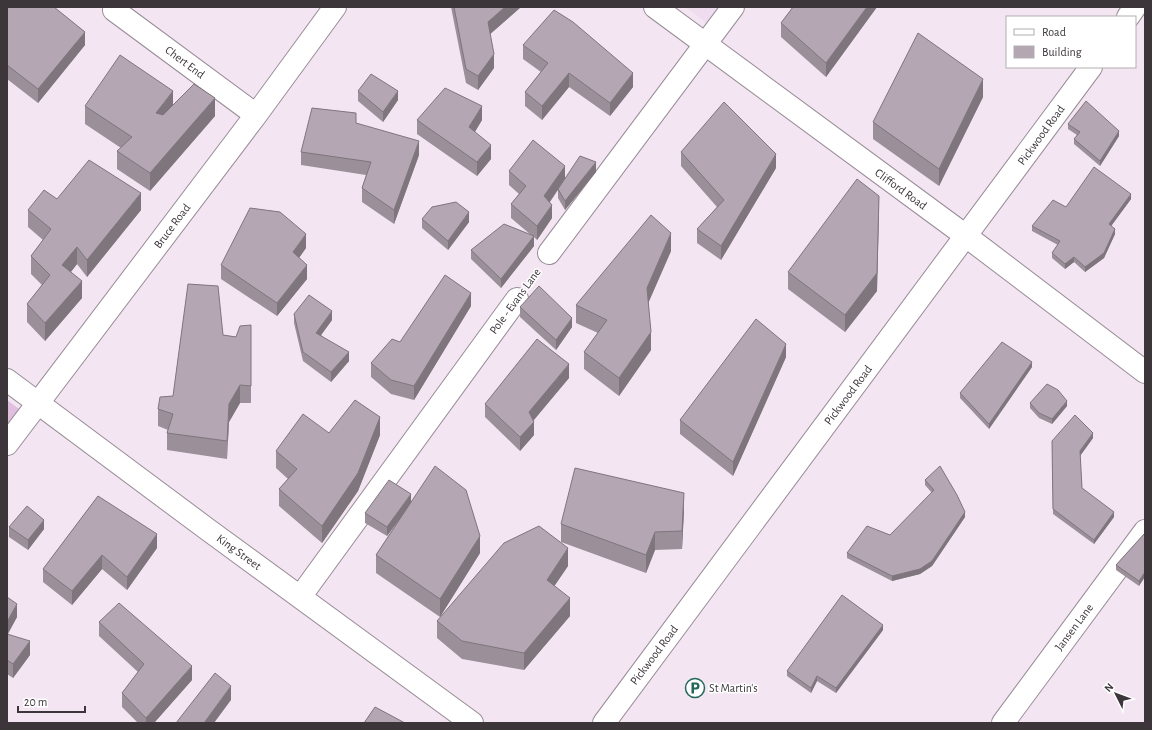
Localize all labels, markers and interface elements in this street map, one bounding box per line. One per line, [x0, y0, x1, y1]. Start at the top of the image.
legend [1006, 16, 1136, 68]
text: Road [1042, 26, 1066, 38]
street label: Chert End [163, 43, 207, 81]
text: Building [1042, 46, 1082, 58]
street label: Pickwood Road [1015, 103, 1067, 167]
street label: Clifford Road [873, 166, 929, 212]
street label: Bruce Road [151, 201, 193, 251]
street label: Pole - Evans Lane [487, 266, 543, 336]
street label: Pickwood Road [822, 363, 874, 427]
street label: King Street [215, 532, 264, 572]
street label: Jansen Lane [1053, 601, 1095, 653]
street label: Pickwood Road [628, 623, 680, 687]
north arrow [1096, 674, 1136, 714]
parking icon: St Martin's [684, 677, 706, 699]
text: N [1102, 681, 1116, 694]
place label: St Martin's [709, 682, 758, 694]
scale bar [18, 688, 85, 714]
text: 20 m [24, 696, 47, 708]

